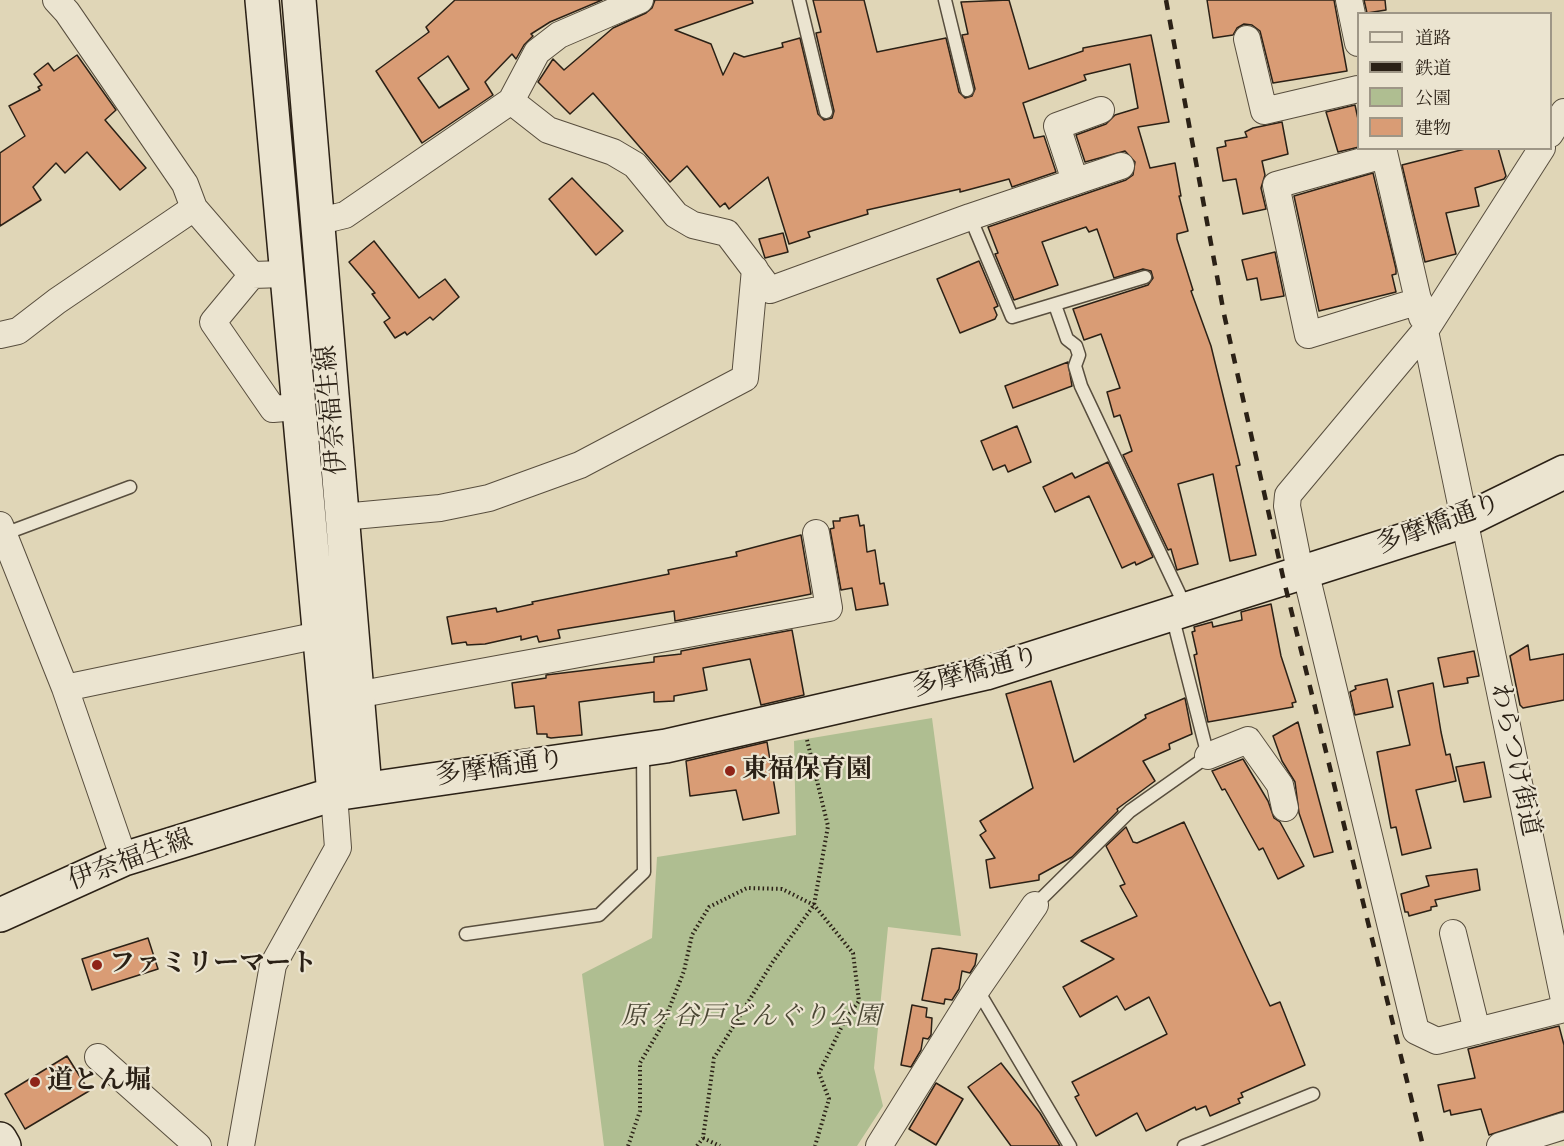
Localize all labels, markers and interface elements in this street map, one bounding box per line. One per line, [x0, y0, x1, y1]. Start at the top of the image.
legend [1357, 12, 1552, 150]
text: 道路 [1415, 26, 1451, 51]
text: 鉄道 [1415, 56, 1451, 81]
text: 公園 [1415, 86, 1451, 111]
text: 建物 [1415, 116, 1451, 141]
street label: 伊奈福生線 [312, 344, 354, 476]
street label: 多摩橋通り [1373, 488, 1505, 562]
street label: 多摩橋通り [909, 641, 1043, 705]
street label: わらつけ街道 [1483, 680, 1545, 840]
street label: 多摩橋通り [433, 745, 567, 793]
place label: 東福保育園 [742, 755, 872, 787]
marker: 東福保育園 [723, 764, 737, 778]
street label: 伊奈福生線 [65, 824, 197, 898]
place label: ファミリーマート [109, 949, 317, 981]
marker: ファミリーマート [90, 958, 104, 972]
park label: 原ヶ谷戸どんぐり公園 [621, 1002, 881, 1034]
place label: 道とん堀 [47, 1066, 151, 1098]
marker: 道とん堀 [28, 1075, 42, 1089]

